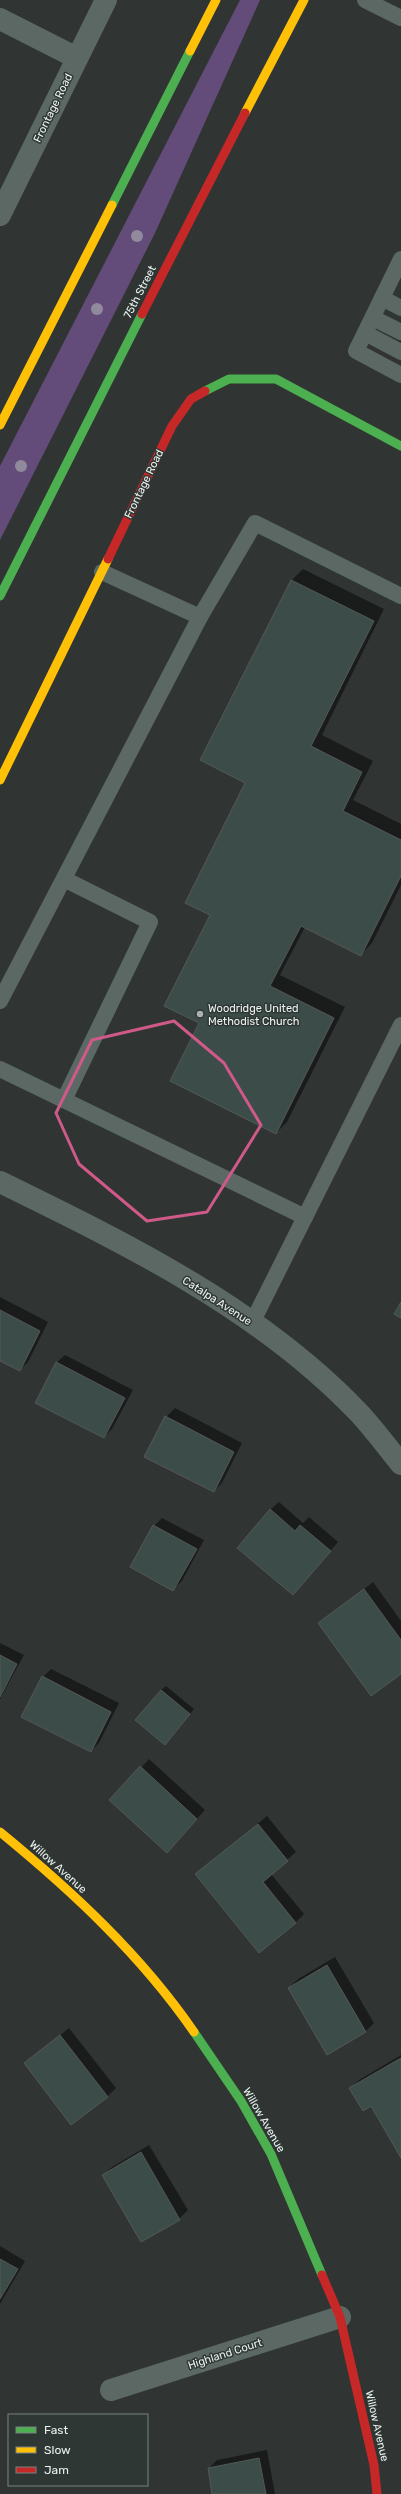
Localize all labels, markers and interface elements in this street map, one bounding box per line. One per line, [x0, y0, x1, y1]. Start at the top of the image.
street label: Frontage Road [31, 71, 75, 145]
street label: 75th Street [121, 263, 159, 321]
street label: Frontage Road [122, 447, 166, 521]
place label: Woodridge United Methodist Church [208, 1002, 299, 1028]
marker: Woodridge United Methodist Church [195, 1009, 205, 1019]
street label: Catalpa Avenue [180, 1274, 254, 1328]
street label: Willow Avenue [27, 1838, 89, 1896]
street label: Willow Avenue [240, 2085, 288, 2155]
street label: Highland Court [186, 2336, 264, 2372]
street label: Willow Avenue [363, 2389, 391, 2463]
legend [8, 2414, 148, 2486]
text: Fast [44, 2423, 68, 2437]
text: Slow [44, 2443, 71, 2457]
text: Jam [44, 2463, 69, 2477]

